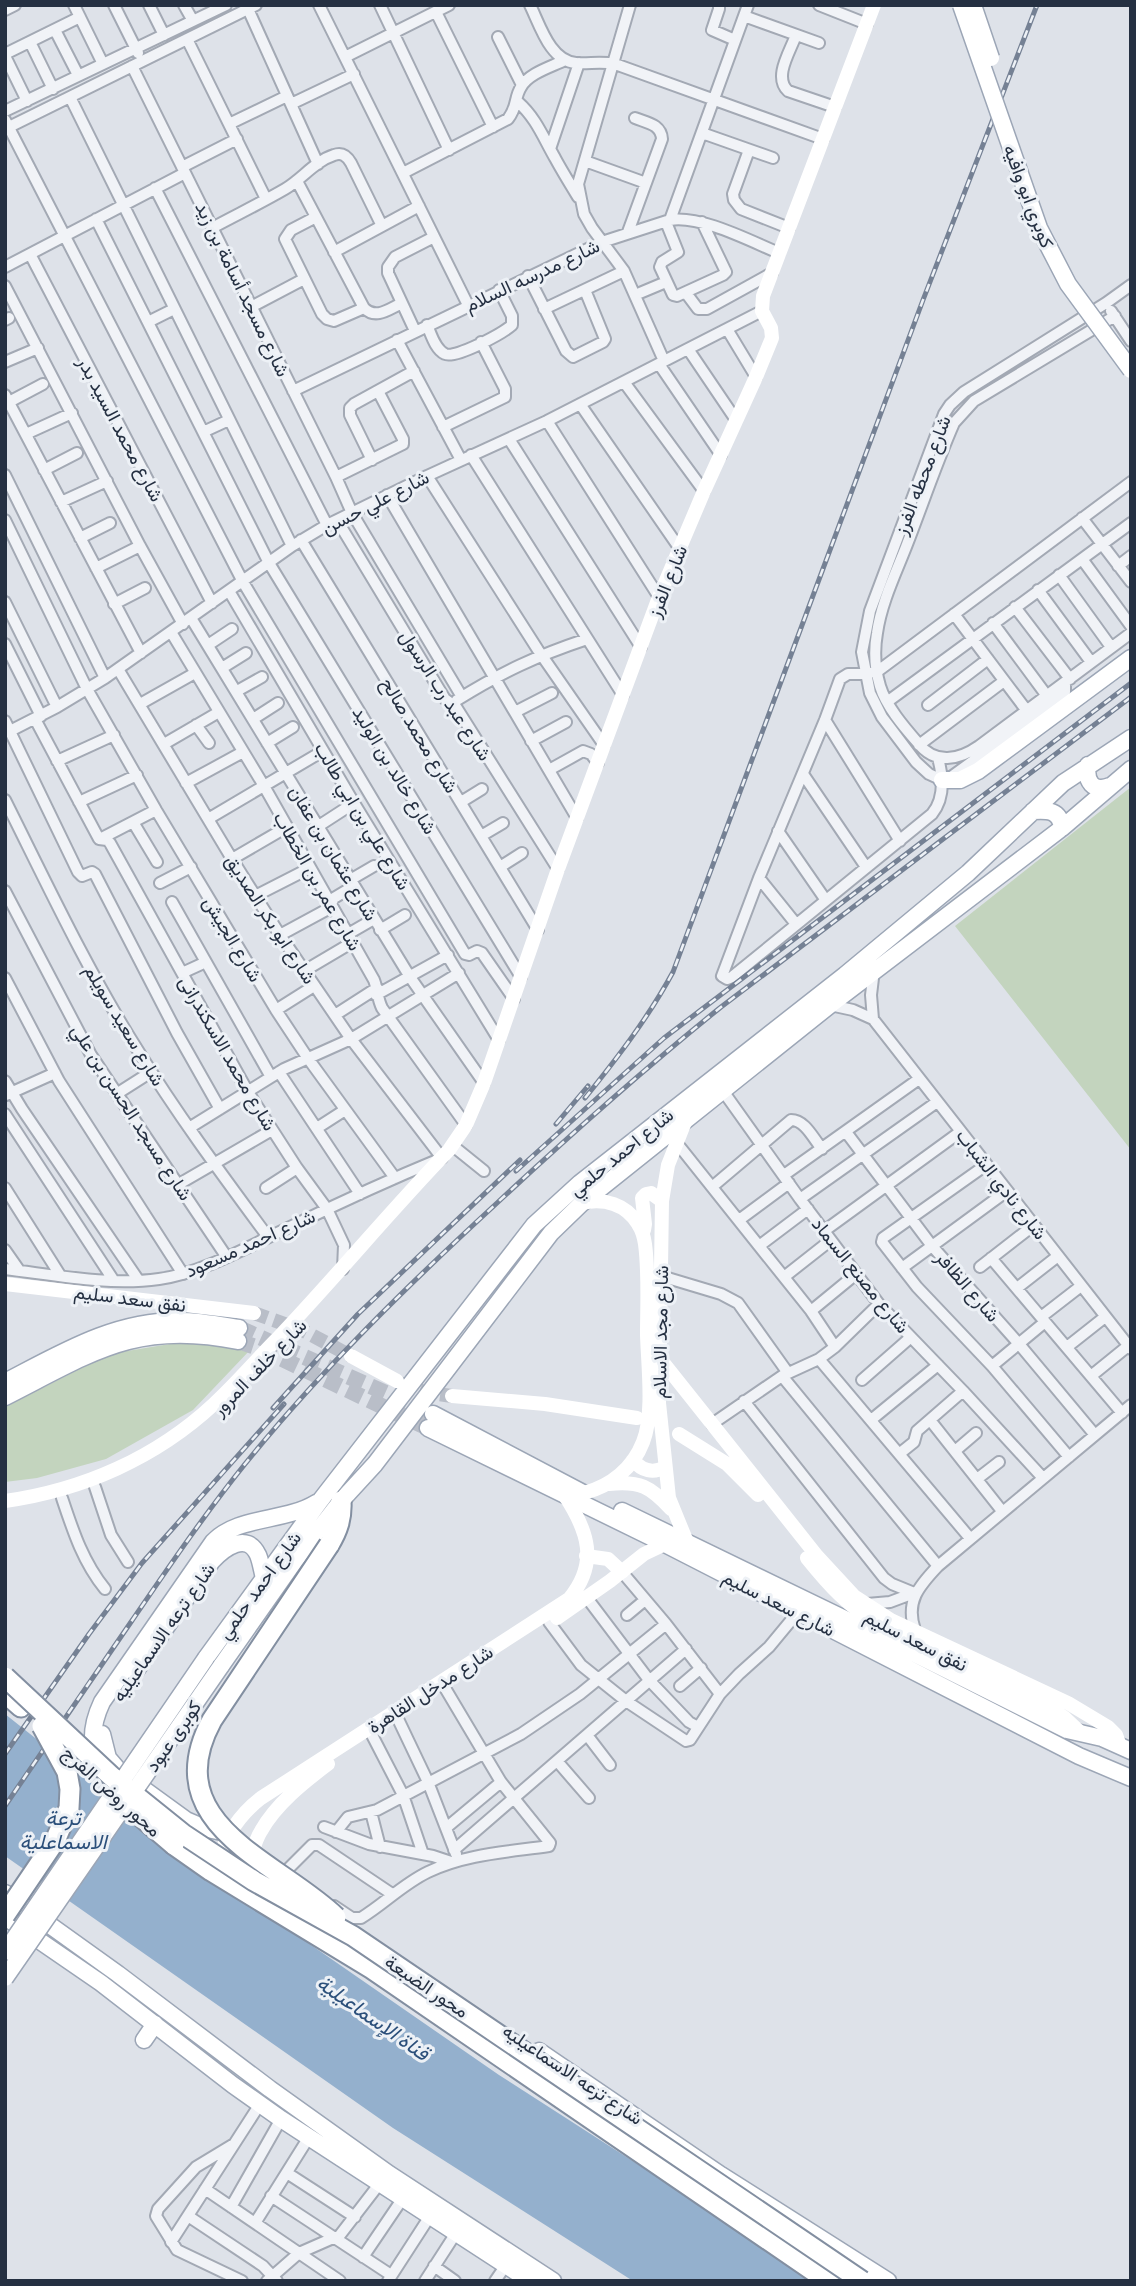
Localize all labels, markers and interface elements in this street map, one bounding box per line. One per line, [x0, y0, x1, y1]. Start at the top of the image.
street label: كوبري ابو وافيه [995, 142, 1058, 253]
street label: شارع مسجد أسامة بن زيد [188, 199, 294, 381]
street label: شارع مدرسه السلام [462, 235, 604, 319]
street label: شارع محمد السيد بدر [70, 352, 168, 507]
street label: شارع محطه الفرز [890, 413, 958, 540]
street label: شارع علي حسن [318, 466, 435, 543]
street label: شارع الفرز [643, 542, 694, 622]
street label: شارع عبد رب الرسول [393, 626, 496, 766]
street label: شارع محمد صالح [374, 674, 462, 798]
street label: شارع خالد بن الوليد [346, 703, 441, 839]
street label: شارع علي بن ابي طالب [306, 739, 415, 896]
street label: شارع عثمان بن عفان [282, 782, 382, 926]
street label: شارع عمر بن الخطاب [267, 808, 366, 956]
street label: شارع ابو بكر الصديق [219, 851, 320, 989]
street label: شارع الجيش [196, 893, 266, 987]
street label: شارع سعيد سويلم [78, 961, 169, 1091]
street label: شارع محمد الاسكندرانى [172, 972, 280, 1136]
street label: شارع مسجد الحسن بن علي [63, 1020, 196, 1207]
street label: شارع احمد حلمي [565, 1104, 681, 1205]
street label: شارع نادي الشباب [948, 1125, 1051, 1247]
street label: شارع احمد مسعود [182, 1205, 320, 1284]
street label: شارع مصنع السماد [805, 1213, 914, 1339]
street label: شارع الظافر [928, 1246, 1004, 1328]
street label: شارع مجد الاسلام [649, 1265, 675, 1399]
street label: نفق سعد سليم [72, 1281, 187, 1319]
street label: شارع خلف المرور [207, 1315, 313, 1423]
street label: شارع احمد حلمي [213, 1528, 309, 1646]
street label: شارع ترعه الاسماعيليه [108, 1559, 222, 1707]
street label: شارع سعد سليم [718, 1566, 838, 1643]
street label: نفق سعد سليم [859, 1605, 971, 1678]
street label: شارع مدخل القاهرة [364, 1641, 498, 1740]
street label: كوبرى عبود [141, 1697, 208, 1778]
street label: محور روض الفرج [56, 1742, 165, 1843]
water label: ترعة الاسماعلية [19, 1806, 109, 1857]
street label: محور الضبعة [379, 1951, 472, 2024]
water label: قناة الإسماعيلية [311, 1970, 436, 2069]
street label: شارع ترعه الاسماعيليه [497, 2020, 647, 2132]

